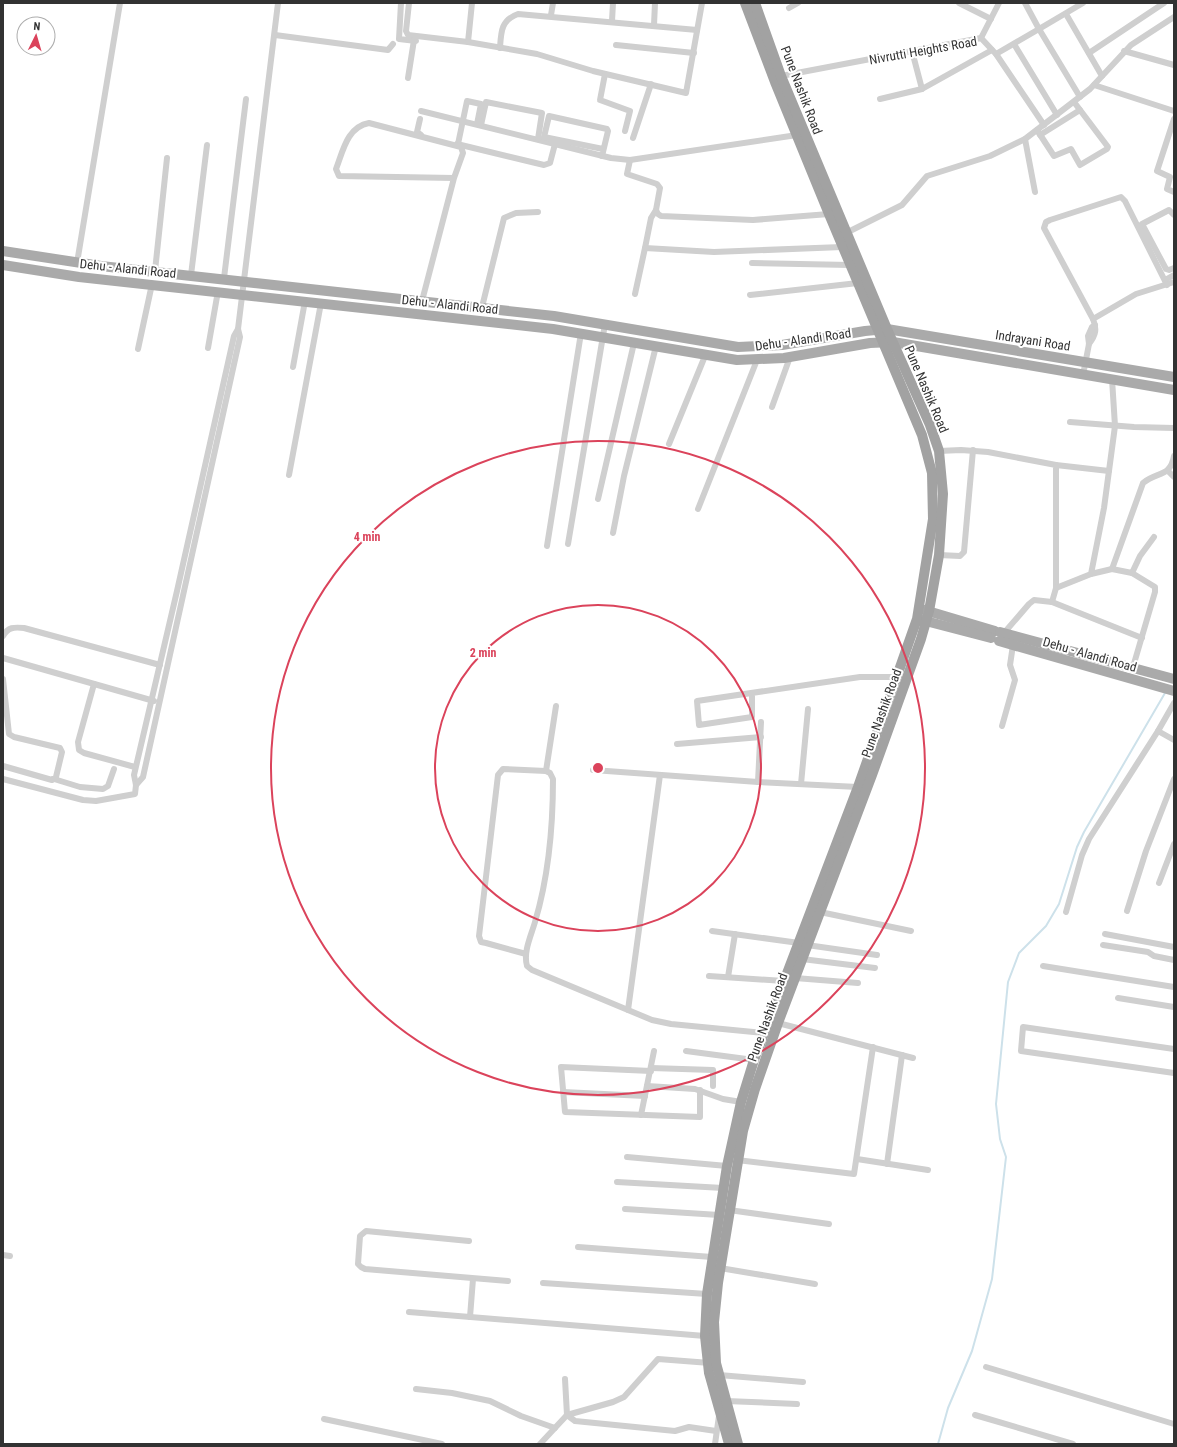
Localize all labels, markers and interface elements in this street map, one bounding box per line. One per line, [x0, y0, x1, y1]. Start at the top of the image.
north arrow [16, 16, 56, 56]
text: N [33, 20, 41, 33]
street label: Nivrutti Heights Road [868, 34, 978, 67]
street label: Pune Nashik Road [778, 44, 825, 136]
street label: Dehu - Alandi Road [79, 256, 177, 281]
street label: Dehu - Alandi Road [401, 292, 499, 317]
street label: Dehu - Alandi Road [754, 325, 852, 354]
street label: Indrayani Road [994, 327, 1072, 354]
street label: Pune Nashik Road [901, 343, 952, 435]
text: 4 min [354, 530, 380, 544]
street label: Dehu - Alandi Road [1041, 634, 1138, 675]
text: 2 min [470, 646, 496, 660]
street label: Pune Nashik Road [858, 667, 904, 760]
centre of rings [591, 761, 605, 775]
street label: Pune Nashik Road [744, 971, 790, 1064]

